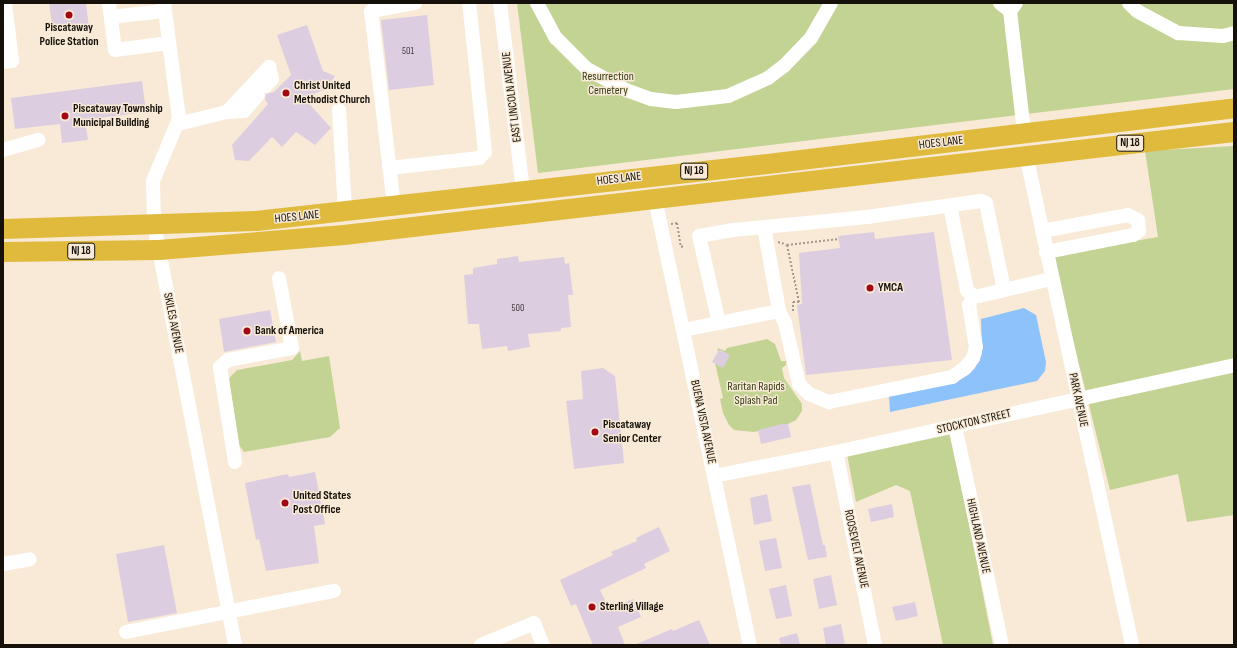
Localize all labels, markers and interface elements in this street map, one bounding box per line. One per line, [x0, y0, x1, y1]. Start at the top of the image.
marker: Piscataway Police Station [64, 10, 74, 20]
place label: Piscataway Police Station [40, 21, 98, 49]
house number: 501 [402, 46, 414, 58]
street label: EAST LINCOLN AVENUE [499, 51, 525, 143]
park label: Resurrection Cemetery [582, 70, 634, 98]
place label: Christ United Methodist Church [294, 79, 370, 107]
marker: Christ United Methodist Church [281, 88, 291, 98]
place label: Piscataway Township Municipal Building [73, 102, 163, 130]
marker: Piscataway Township Municipal Building [60, 111, 70, 121]
street label: HOES LANE [918, 133, 964, 153]
road number: NJ 18 [1116, 134, 1144, 152]
road number: NJ 18 [680, 162, 708, 180]
street label: HOES LANE [596, 169, 642, 189]
street label: HOES LANE [274, 208, 320, 226]
road number: NJ 18 [67, 242, 95, 260]
place label: YMCA [878, 281, 903, 295]
marker: YMCA [865, 283, 875, 293]
street label: SKILES AVENUE [160, 291, 186, 355]
house number: 500 [512, 303, 524, 315]
place label: Bank of America [255, 324, 324, 338]
marker: Bank of America [242, 326, 252, 336]
street label: PARK AVENUE [1065, 372, 1091, 428]
street label: BUENA VISTA AVENUE [687, 379, 719, 465]
park label: Raritan Rapids Splash Pad [727, 380, 785, 408]
street label: STOCKTON STREET [935, 406, 1013, 438]
place label: Piscataway Senior Center [603, 418, 661, 446]
marker: Piscataway Senior Center [590, 427, 600, 437]
place label: United States Post Office [293, 489, 351, 517]
street label: HIGHLAND AVENUE [963, 497, 993, 575]
marker: United States Post Office [280, 498, 290, 508]
street label: ROOSEVELT AVENUE [841, 508, 871, 590]
place label: Sterling Village [600, 600, 664, 614]
marker: Sterling Village [587, 602, 597, 612]

